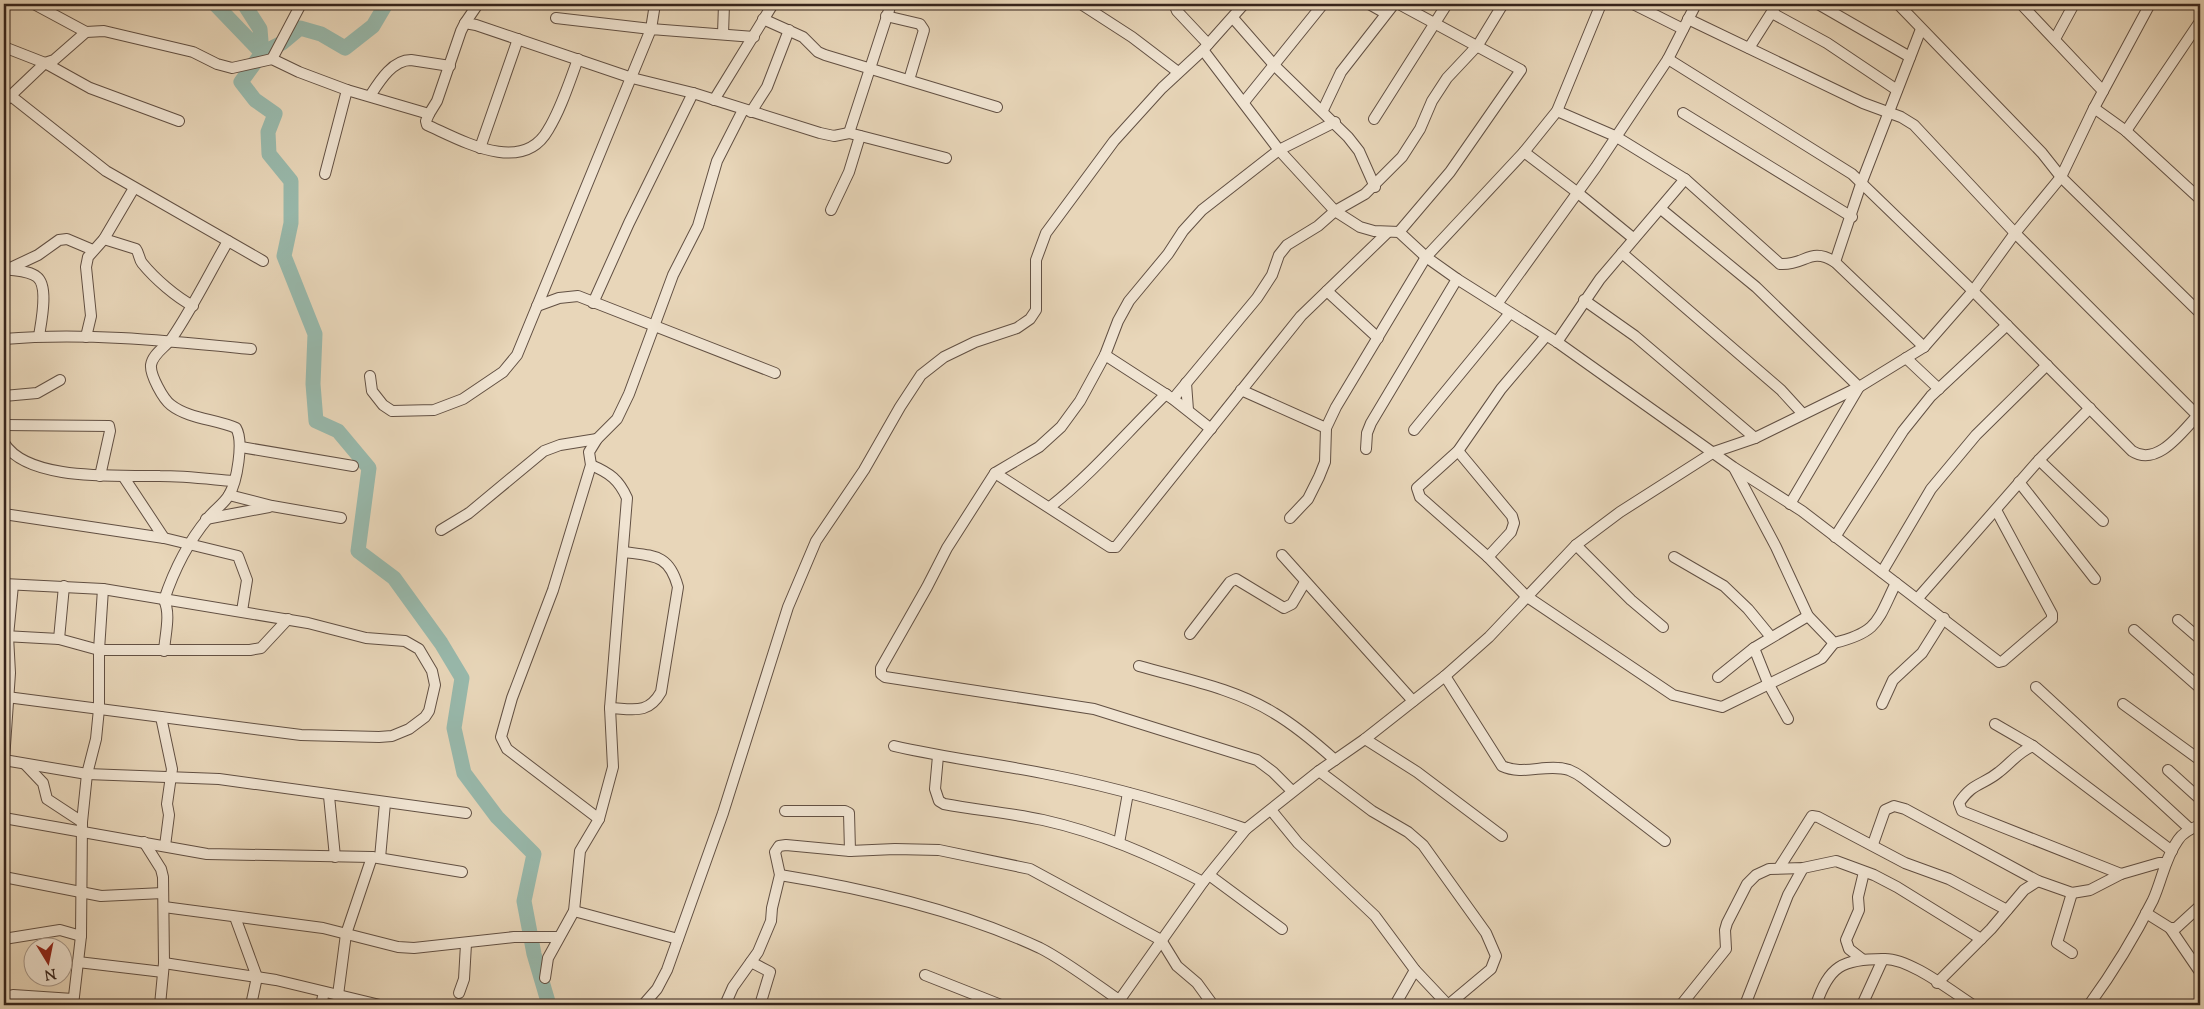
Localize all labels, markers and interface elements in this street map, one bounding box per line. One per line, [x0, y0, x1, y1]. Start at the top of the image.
north arrow [22, 936, 72, 986]
text: N [43, 962, 57, 984]

